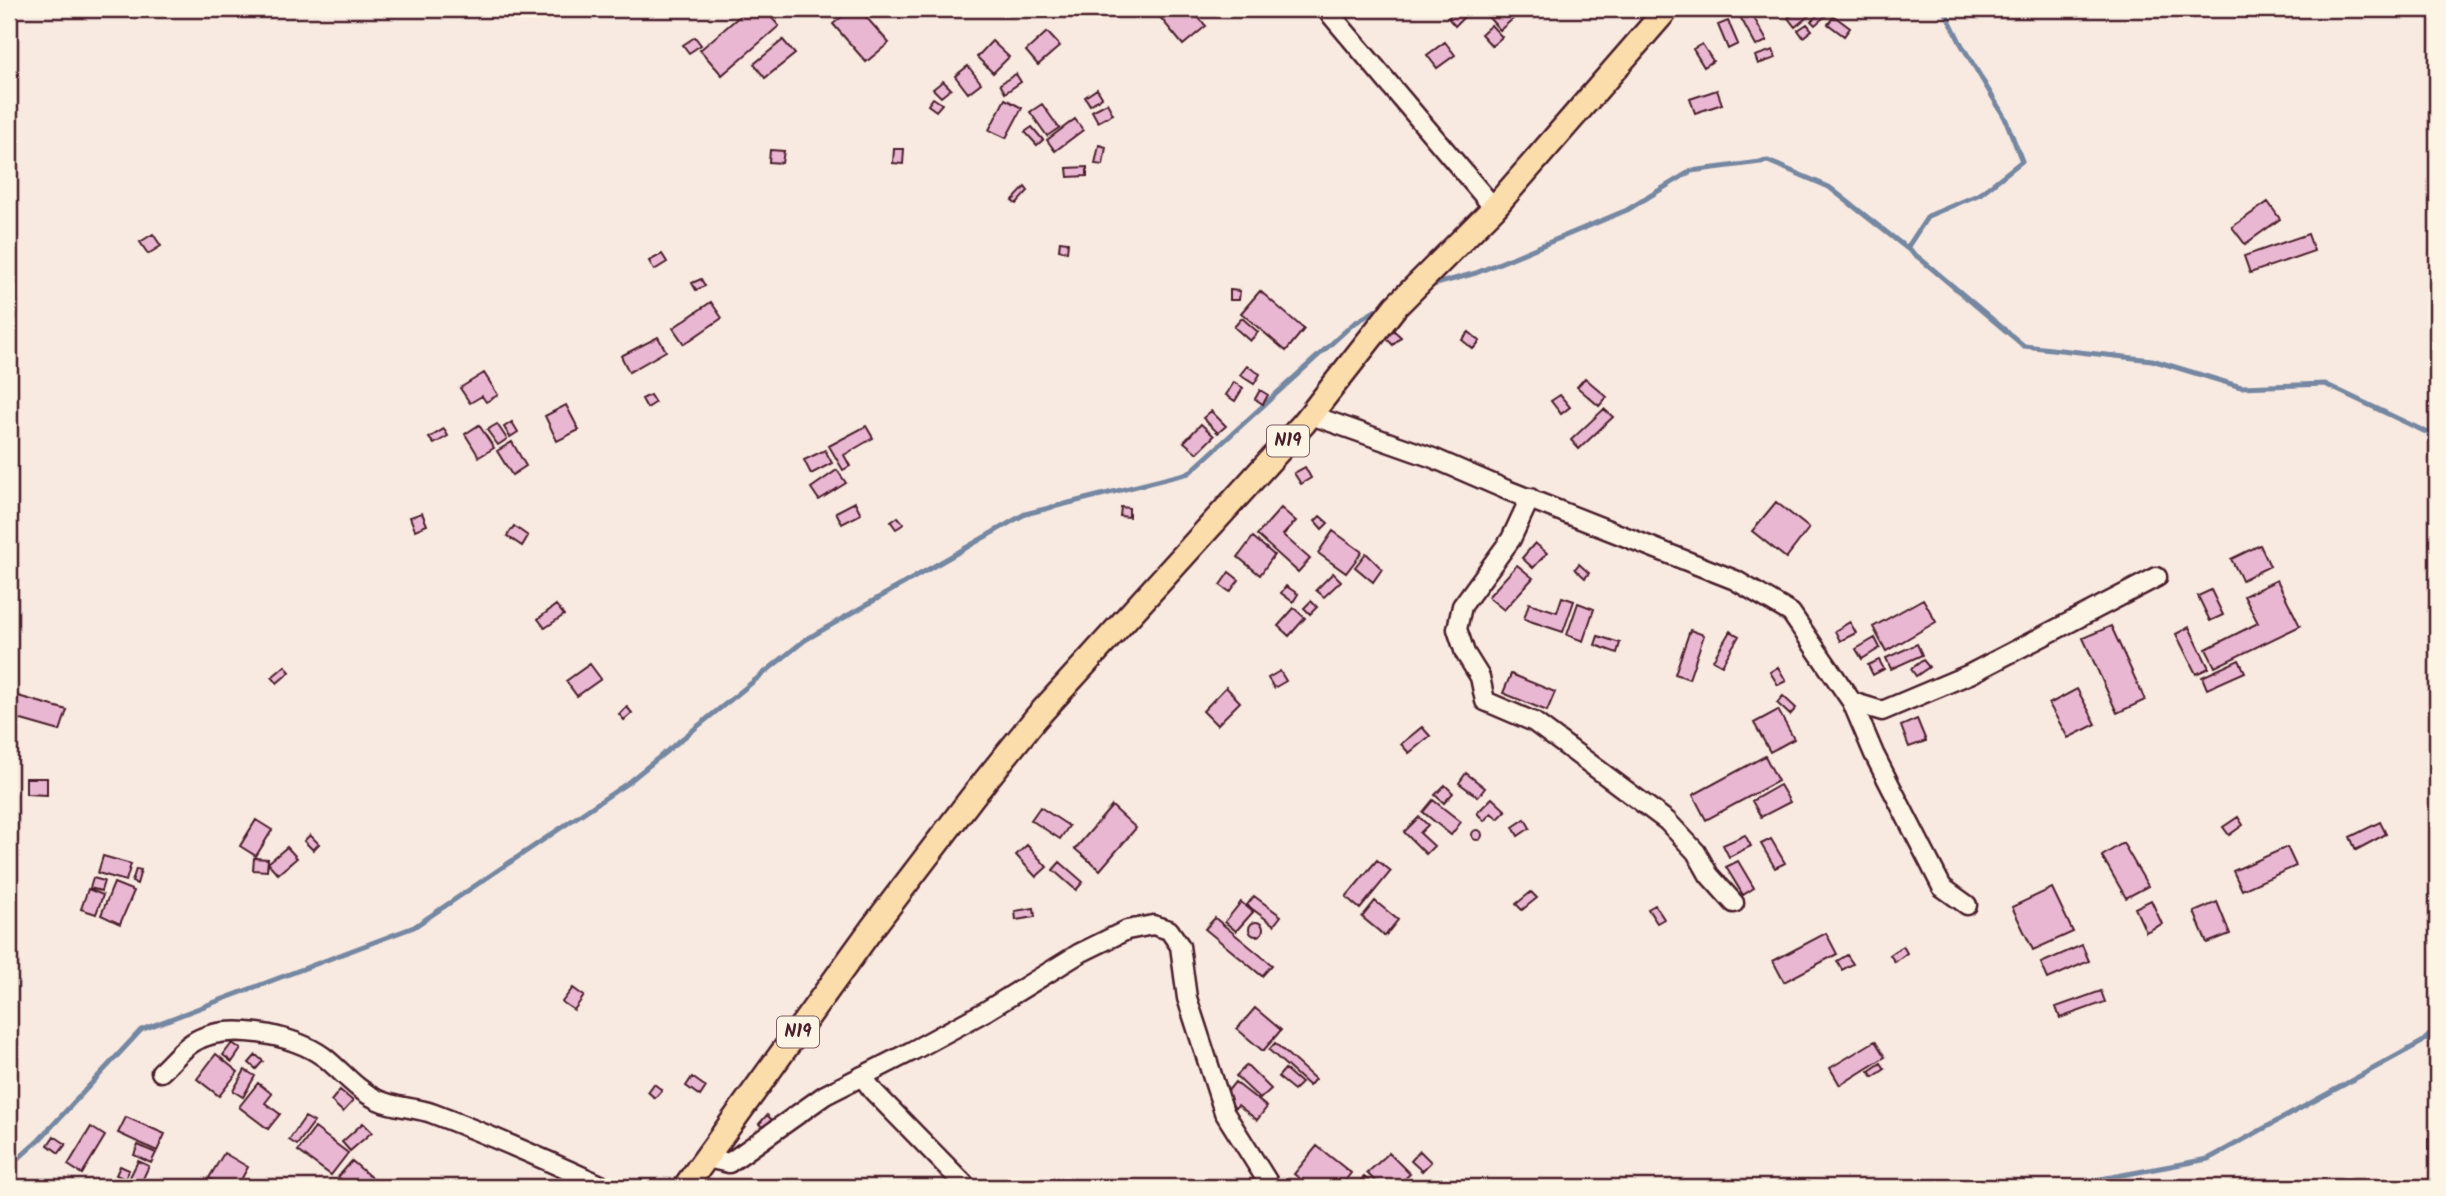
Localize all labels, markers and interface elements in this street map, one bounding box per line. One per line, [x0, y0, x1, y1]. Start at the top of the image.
road number: N19 [1267, 426, 1309, 456]
road number: N19 [777, 1016, 819, 1048]

